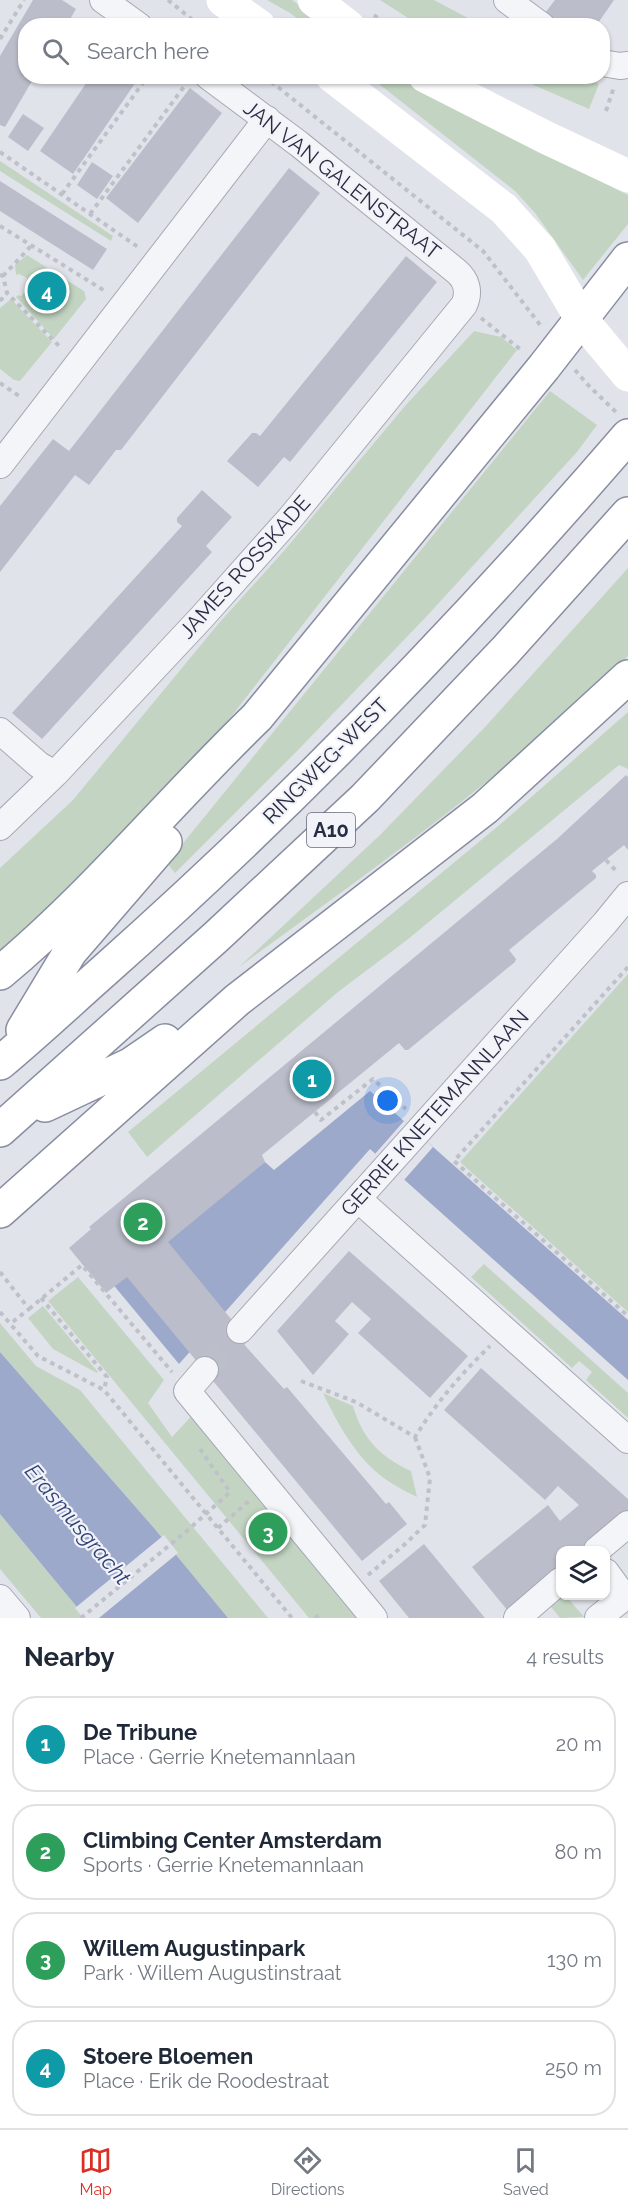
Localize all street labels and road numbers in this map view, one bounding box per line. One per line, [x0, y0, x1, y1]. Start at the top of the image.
street label: JAN VAN GALENSTRAAT [239, 95, 446, 264]
street label: JAMES ROSSKADE [174, 490, 315, 643]
street label: RINGWEG-WEST [258, 692, 394, 829]
road number: A10 [307, 813, 355, 847]
street label: GERRIE KNETEMANNLAAN [335, 1004, 534, 1221]

